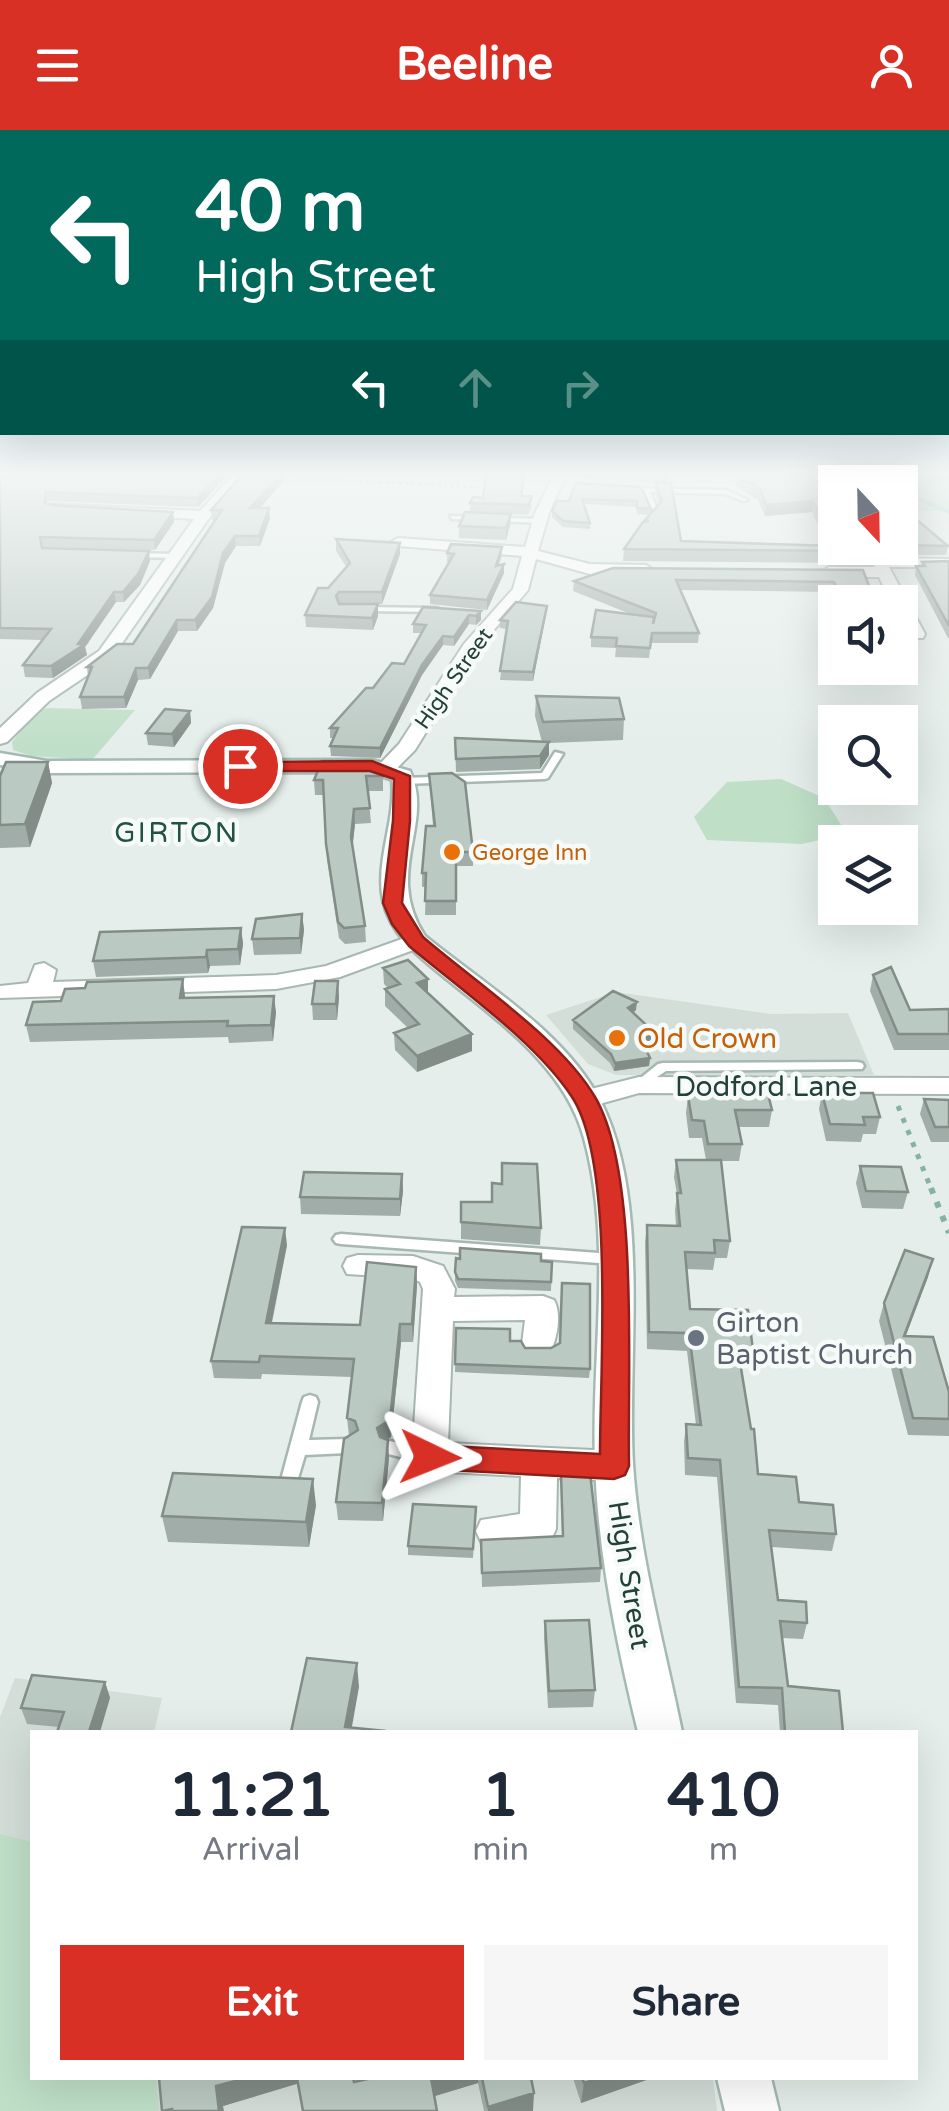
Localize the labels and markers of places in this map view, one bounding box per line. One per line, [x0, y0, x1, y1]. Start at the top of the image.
pin [198, 724, 283, 809]
place label: George Inn [472, 840, 587, 866]
marker: George Inn [441, 841, 463, 863]
place label: Old Crown [637, 1022, 777, 1056]
marker: Old Crown [606, 1027, 628, 1049]
place label: Girton Baptist Church [716, 1306, 913, 1372]
marker: Girton Baptist Church [685, 1327, 707, 1349]

